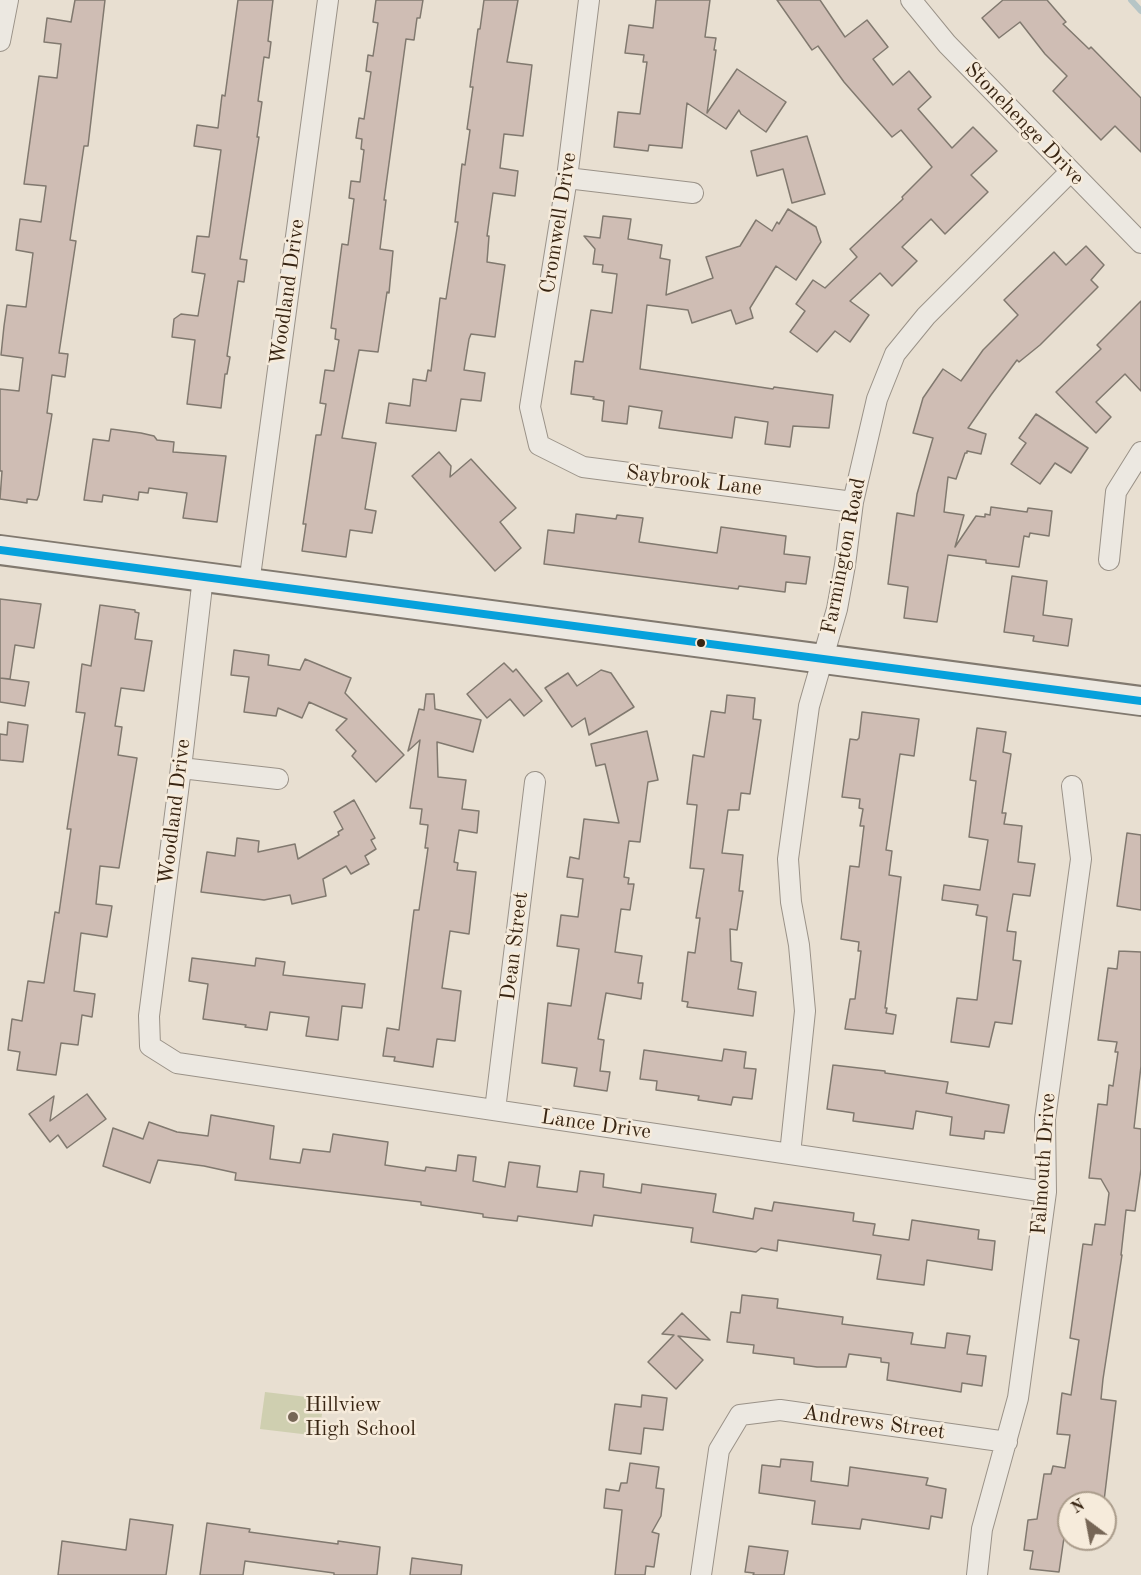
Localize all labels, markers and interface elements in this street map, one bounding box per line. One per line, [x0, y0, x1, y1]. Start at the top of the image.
street label: Stonehenge Drive [959, 57, 1089, 191]
street label: Cromwell Drive [535, 151, 583, 295]
street label: Woodland Drive [265, 218, 311, 366]
street label: Saybrook Lane [625, 460, 763, 502]
street label: Farmington Road [816, 476, 872, 636]
unlabelled marker [695, 637, 707, 649]
street label: Woodland Drive [154, 738, 196, 886]
street label: Dean Street [496, 890, 534, 1002]
street label: Falmouth Drive [1026, 1092, 1062, 1236]
street label: Lance Drive [539, 1105, 653, 1145]
place label: Hillview High School [305, 1392, 416, 1442]
street label: Andrews Street [801, 1401, 947, 1445]
marker: Hillview High School [286, 1410, 300, 1424]
north arrow [1057, 1491, 1117, 1551]
text: N [1069, 1497, 1088, 1517]

